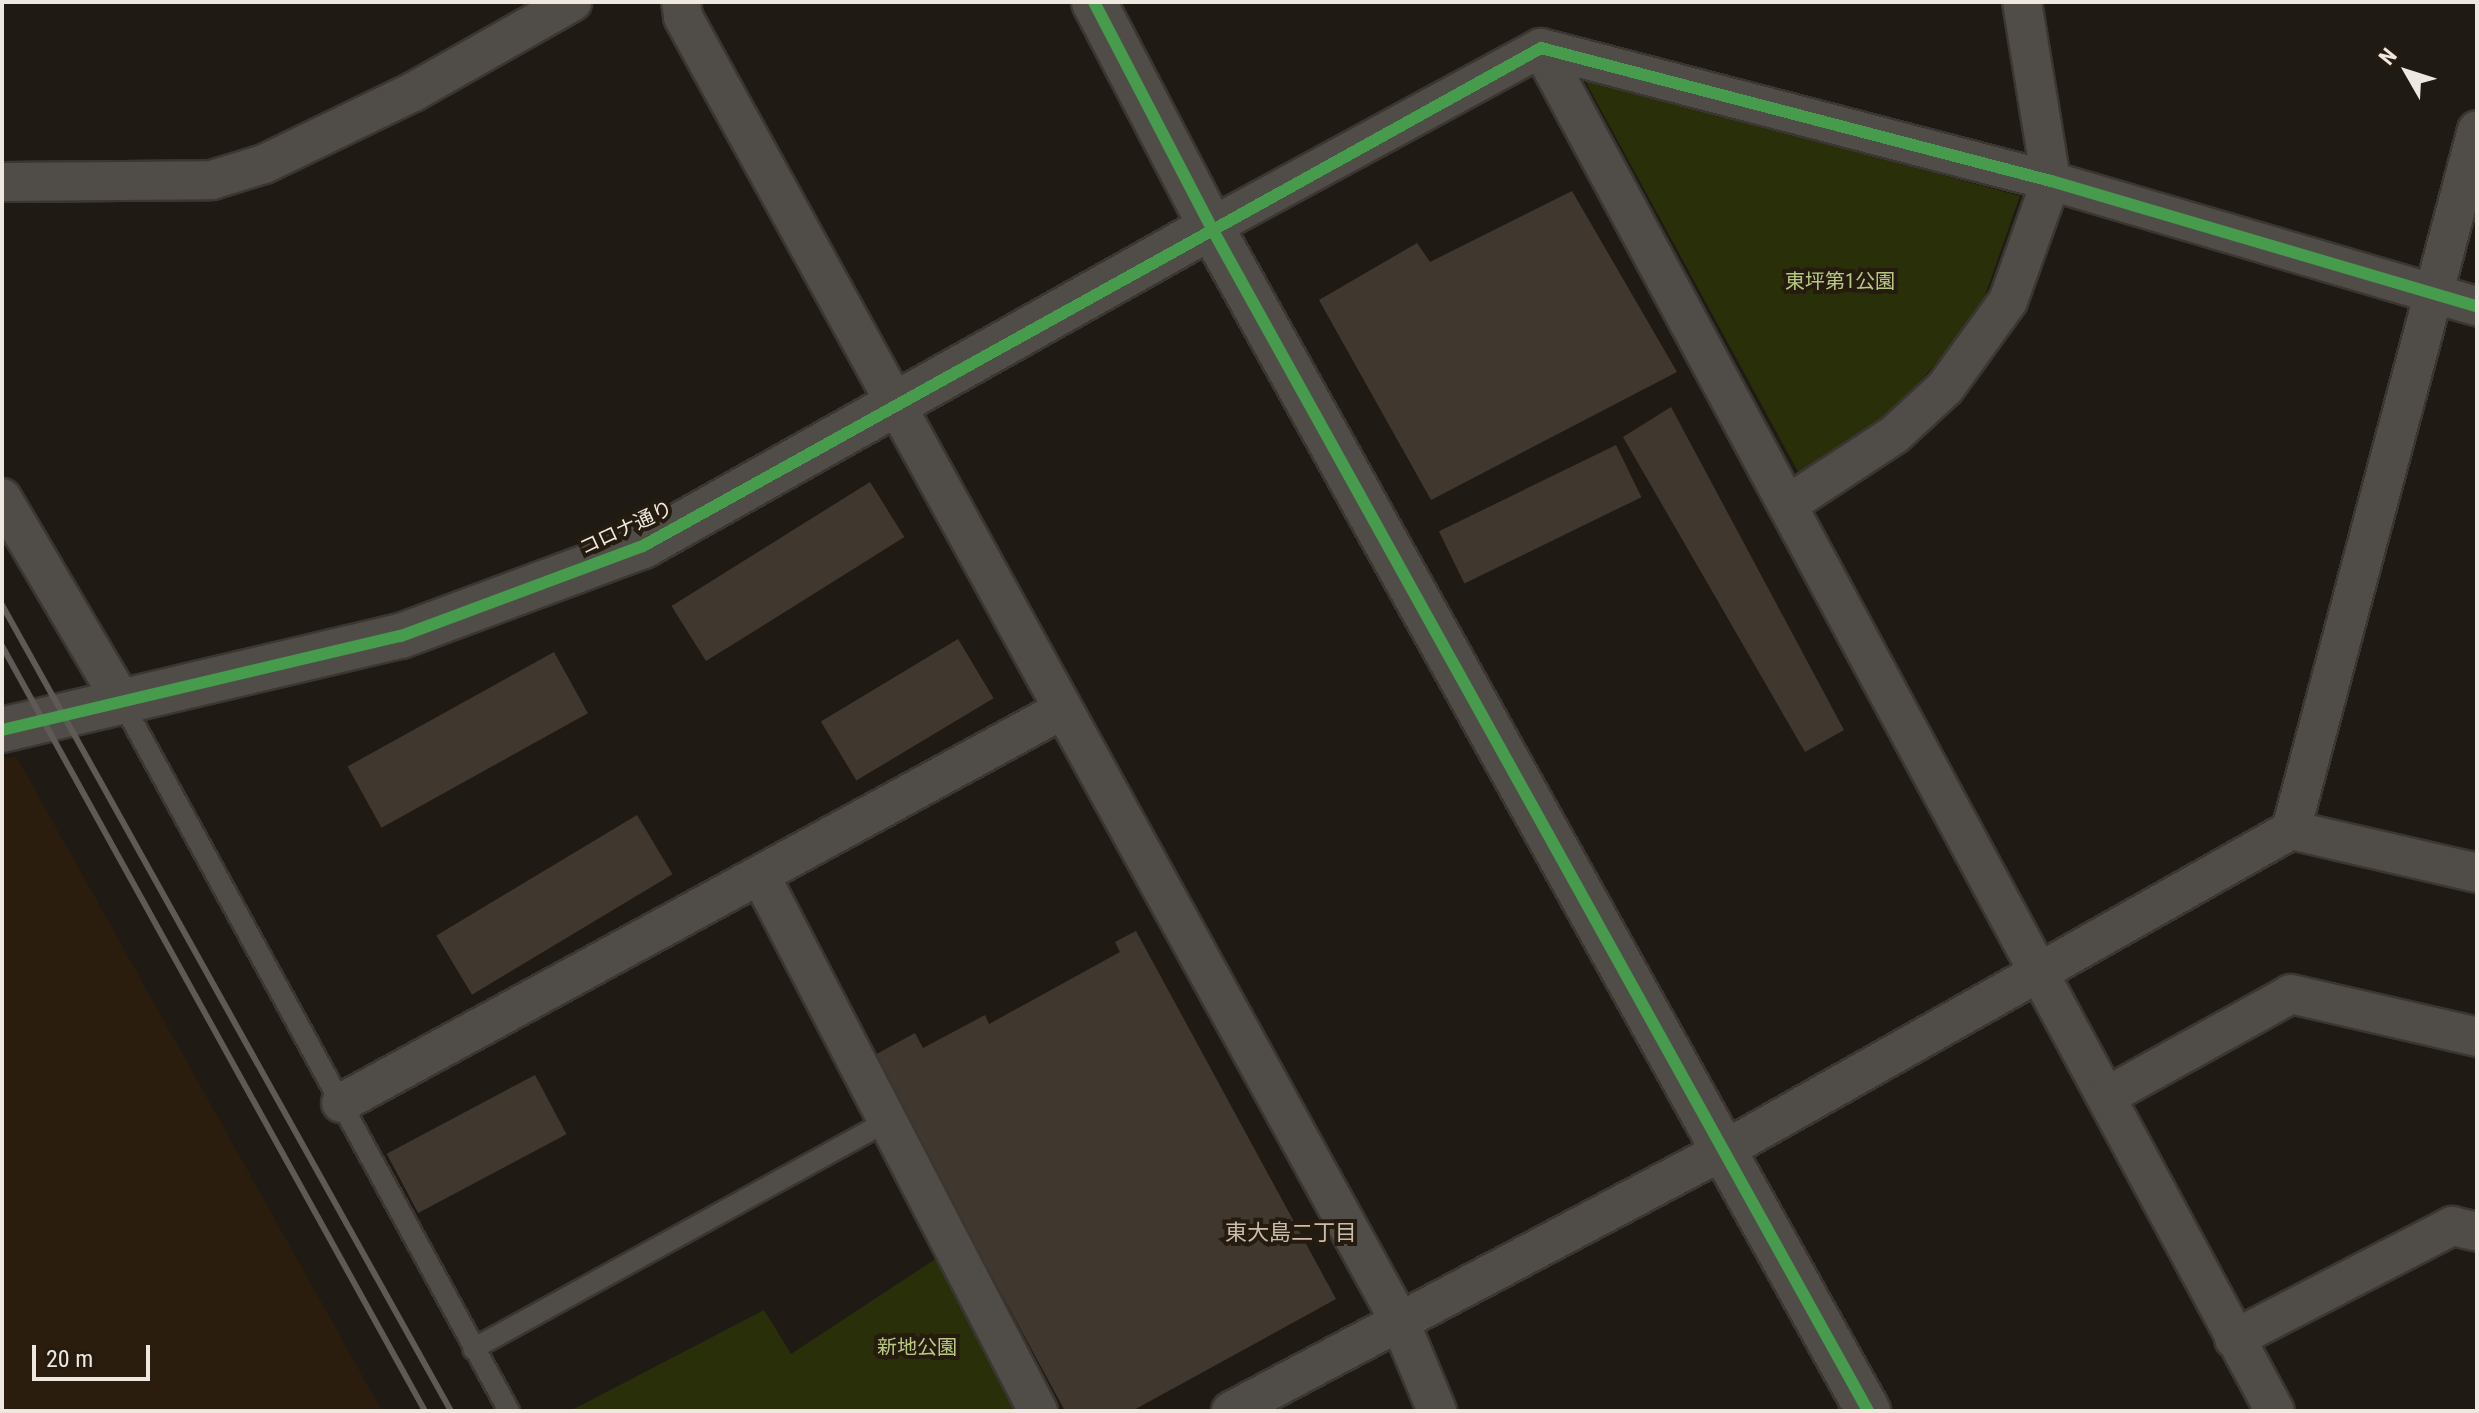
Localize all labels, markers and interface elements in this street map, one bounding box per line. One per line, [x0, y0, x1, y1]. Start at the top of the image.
north arrow [2367, 32, 2447, 112]
text: N [2374, 43, 2402, 70]
park label: 東坪第1公園 [1785, 269, 1895, 293]
street label: コロナ通り [576, 496, 676, 560]
district label: 東大島二丁目 [1225, 1220, 1357, 1246]
scale bar [36, 1329, 154, 1379]
park label: 新地公園 [877, 1335, 957, 1359]
text: 20 m [46, 1345, 93, 1373]

